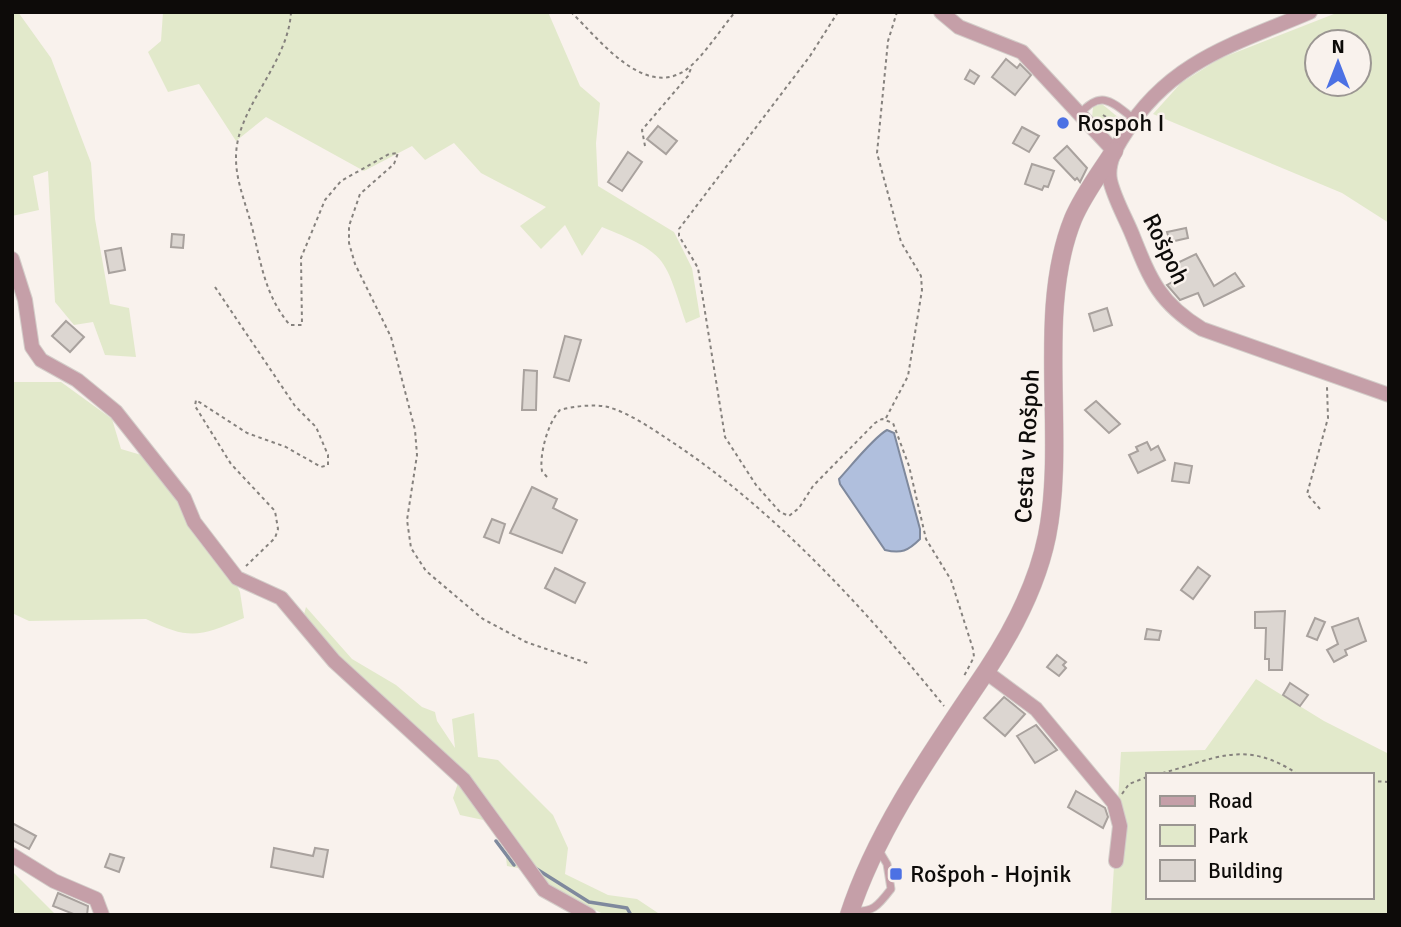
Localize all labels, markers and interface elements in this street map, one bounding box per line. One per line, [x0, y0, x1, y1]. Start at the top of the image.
north arrow [1303, 28, 1373, 98]
text: N [1331, 35, 1345, 59]
place label: Rospoh I [1077, 108, 1165, 138]
marker: Rospoh I [1055, 115, 1071, 131]
street label: Rošpoh [1136, 209, 1196, 289]
street label: Cesta v Rošpoh [1008, 368, 1046, 524]
legend [1146, 773, 1373, 899]
text: Road [1208, 788, 1253, 814]
text: Park [1208, 823, 1249, 849]
text: Building [1208, 858, 1283, 884]
place label: Rošpoh - Hojnik [910, 859, 1071, 889]
marker: Rošpoh - Hojnik [888, 866, 904, 882]

